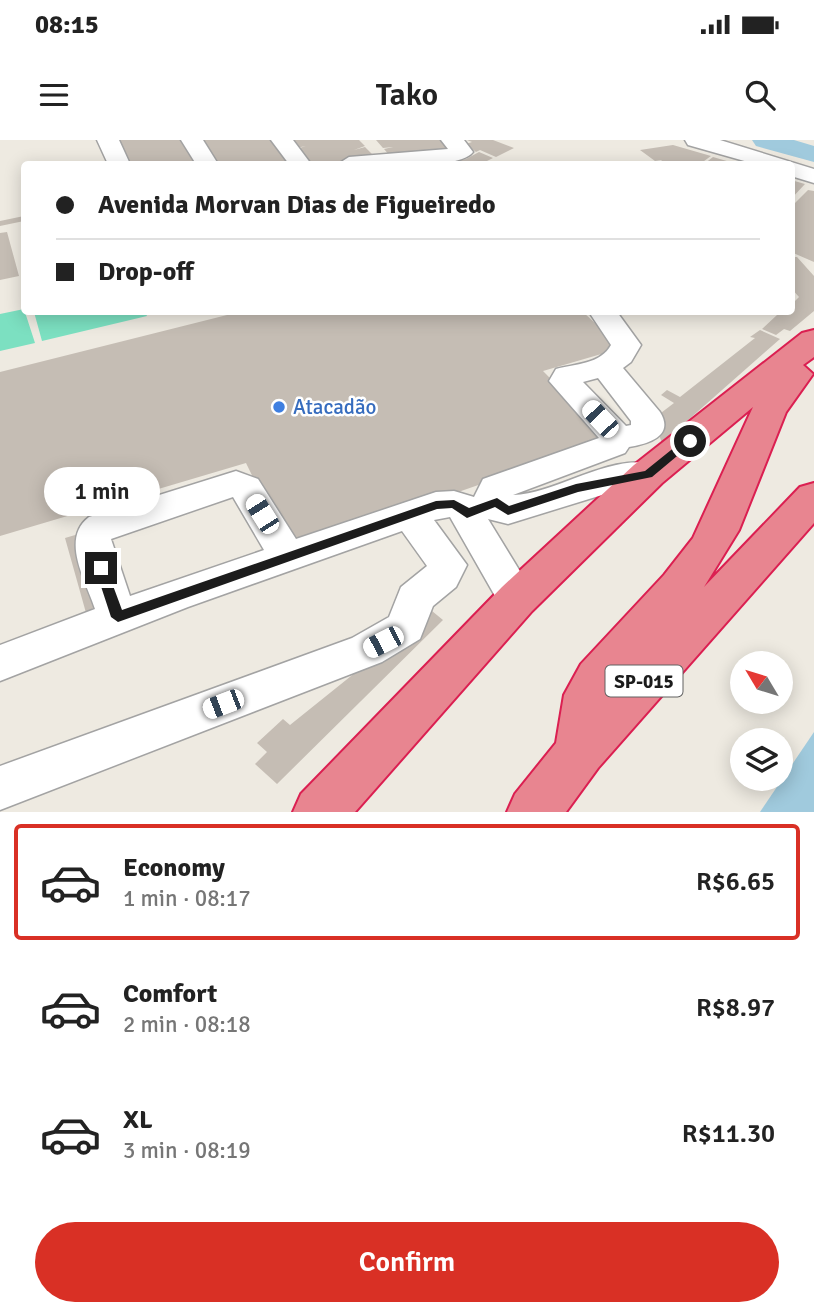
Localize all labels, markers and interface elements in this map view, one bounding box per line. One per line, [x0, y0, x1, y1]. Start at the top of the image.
text: 08:15 [35, 9, 99, 41]
text: Tako [376, 75, 438, 114]
icon: menu [35, 76, 73, 114]
icon: search [741, 76, 779, 114]
text: Avenida Morvan Dias de Figueiredo [98, 189, 496, 221]
text: Drop-off [98, 256, 194, 288]
place label: Atacadão [293, 394, 376, 420]
car [578, 396, 623, 442]
marker: Atacadão [271, 399, 287, 415]
route start [674, 425, 706, 457]
callout: 1 min [43, 466, 159, 516]
text: 1 min [74, 477, 130, 506]
car [242, 491, 283, 537]
route end [85, 552, 117, 584]
car [360, 623, 407, 661]
north arrow [730, 651, 793, 714]
map controls [730, 651, 793, 791]
road number: SP-015 [606, 666, 682, 696]
car [200, 687, 247, 721]
button: layers [730, 728, 793, 791]
icon: car [39, 851, 102, 914]
text: Economy [123, 852, 225, 884]
text: R$6.65 [696, 866, 775, 898]
text: 1 min · 08:17 [123, 884, 251, 913]
icon: car [39, 977, 102, 1040]
text: Comfort [123, 978, 217, 1010]
text: R$8.97 [696, 992, 775, 1024]
text: 2 min · 08:18 [123, 1010, 251, 1039]
icon: car [39, 1103, 102, 1166]
text: XL [123, 1104, 153, 1136]
text: R$11.30 [682, 1118, 775, 1150]
text: 3 min · 08:19 [123, 1136, 251, 1165]
button: Confirm [35, 1222, 779, 1302]

